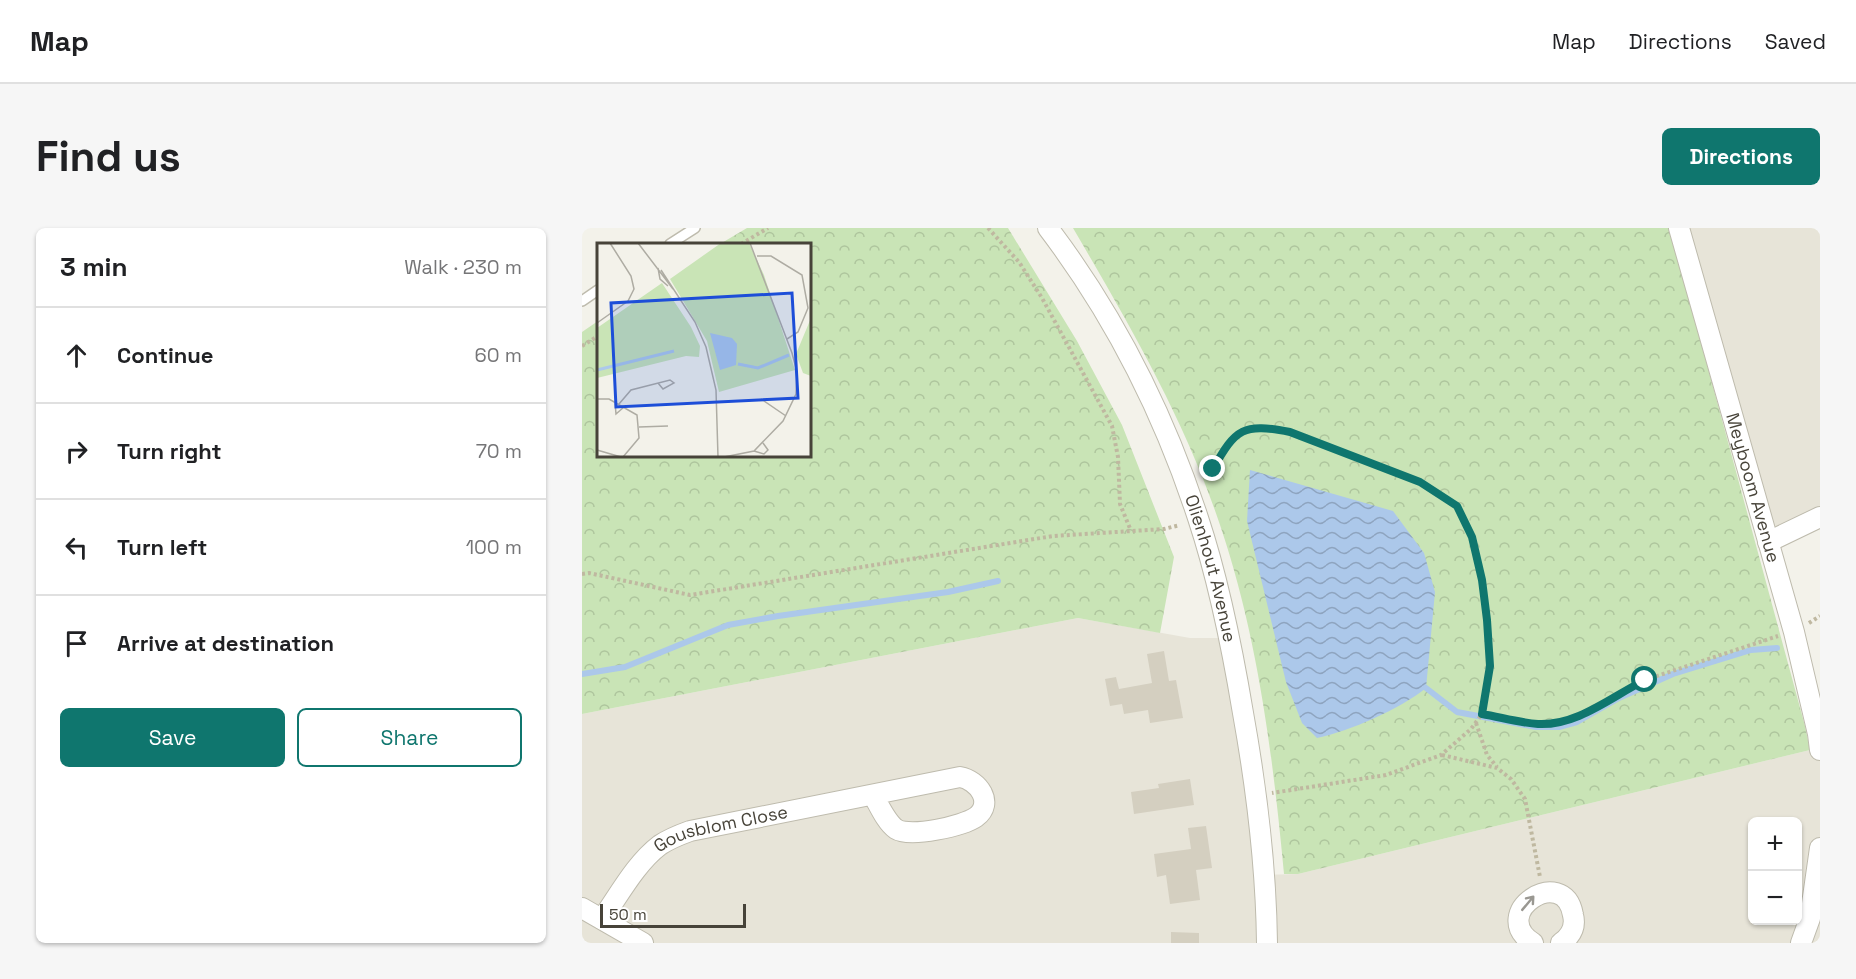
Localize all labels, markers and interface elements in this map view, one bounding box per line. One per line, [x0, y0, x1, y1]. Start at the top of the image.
text: Map [30, 23, 89, 59]
text: Map [1552, 28, 1596, 55]
text: Directions [1629, 28, 1732, 55]
text: Saved [1765, 28, 1826, 55]
button: Directions [1662, 128, 1820, 185]
text: Find us [36, 130, 181, 183]
inset map [597, 243, 812, 458]
text: 3 min [60, 250, 128, 284]
text: Walk · 230 m [404, 254, 522, 280]
icon: ahead [60, 339, 93, 372]
text: Continue [117, 341, 213, 369]
text: 60 m [475, 342, 522, 368]
street label: Meyboom Avenue [1721, 410, 1786, 565]
icon: right [60, 435, 93, 468]
text: Turn right [117, 437, 222, 465]
text: 70 m [476, 438, 522, 464]
route end [1199, 455, 1225, 481]
street label: Olienhout Avenue [1180, 491, 1242, 644]
icon: left [60, 531, 93, 564]
text: Turn left [117, 533, 207, 561]
text: 100 m [466, 534, 522, 560]
icon: arrive [60, 627, 93, 660]
text: Arrive at destination [117, 629, 334, 657]
route start [1631, 666, 1657, 692]
button: Save [60, 708, 285, 767]
button: Share [297, 708, 522, 767]
street label: Gousblom Close [649, 800, 790, 857]
map controls [1748, 817, 1802, 925]
button: + [1748, 817, 1802, 871]
button: − [1748, 871, 1802, 925]
one-way arrow [1521, 895, 1534, 911]
scale bar [600, 901, 746, 928]
text: 50 m [609, 904, 647, 925]

